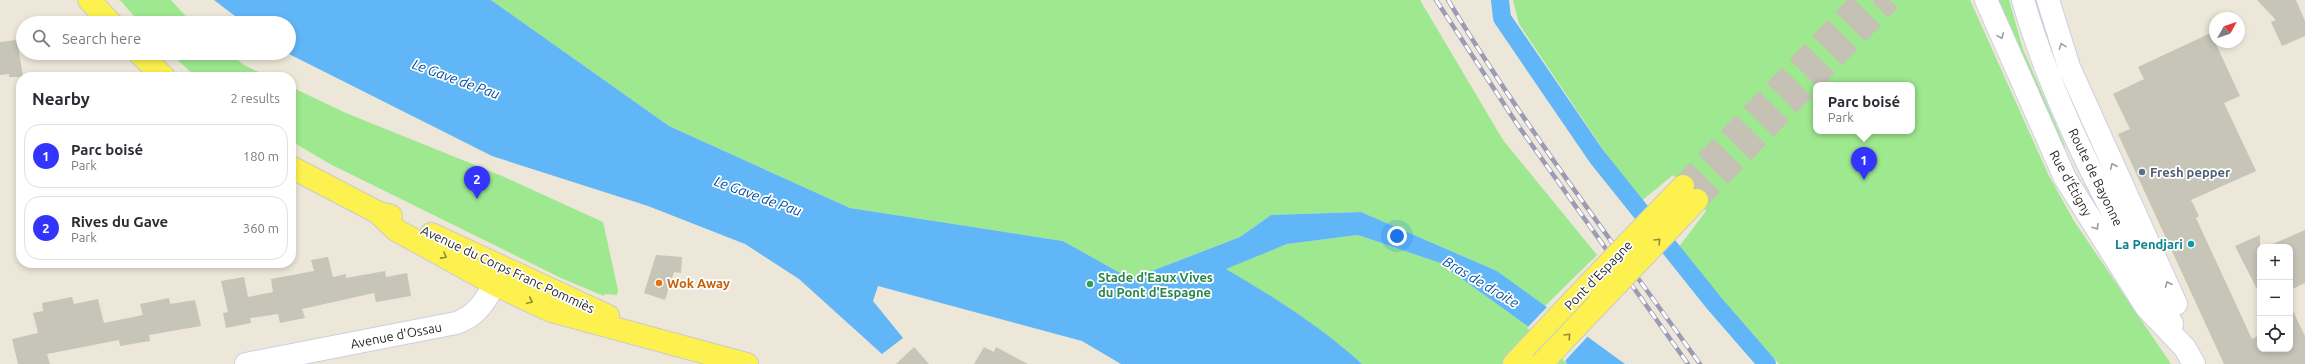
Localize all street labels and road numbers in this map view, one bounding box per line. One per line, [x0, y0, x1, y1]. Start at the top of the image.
street label: Route de Bayonne [2066, 126, 2126, 228]
street label: Rue d'Étigny [2047, 147, 2096, 218]
street label: Avenue du Corps Franc Pommiès [419, 223, 597, 316]
street label: Pont d'Espagne [1561, 237, 1635, 313]
street label: Avenue d'Ossau [349, 319, 443, 351]

